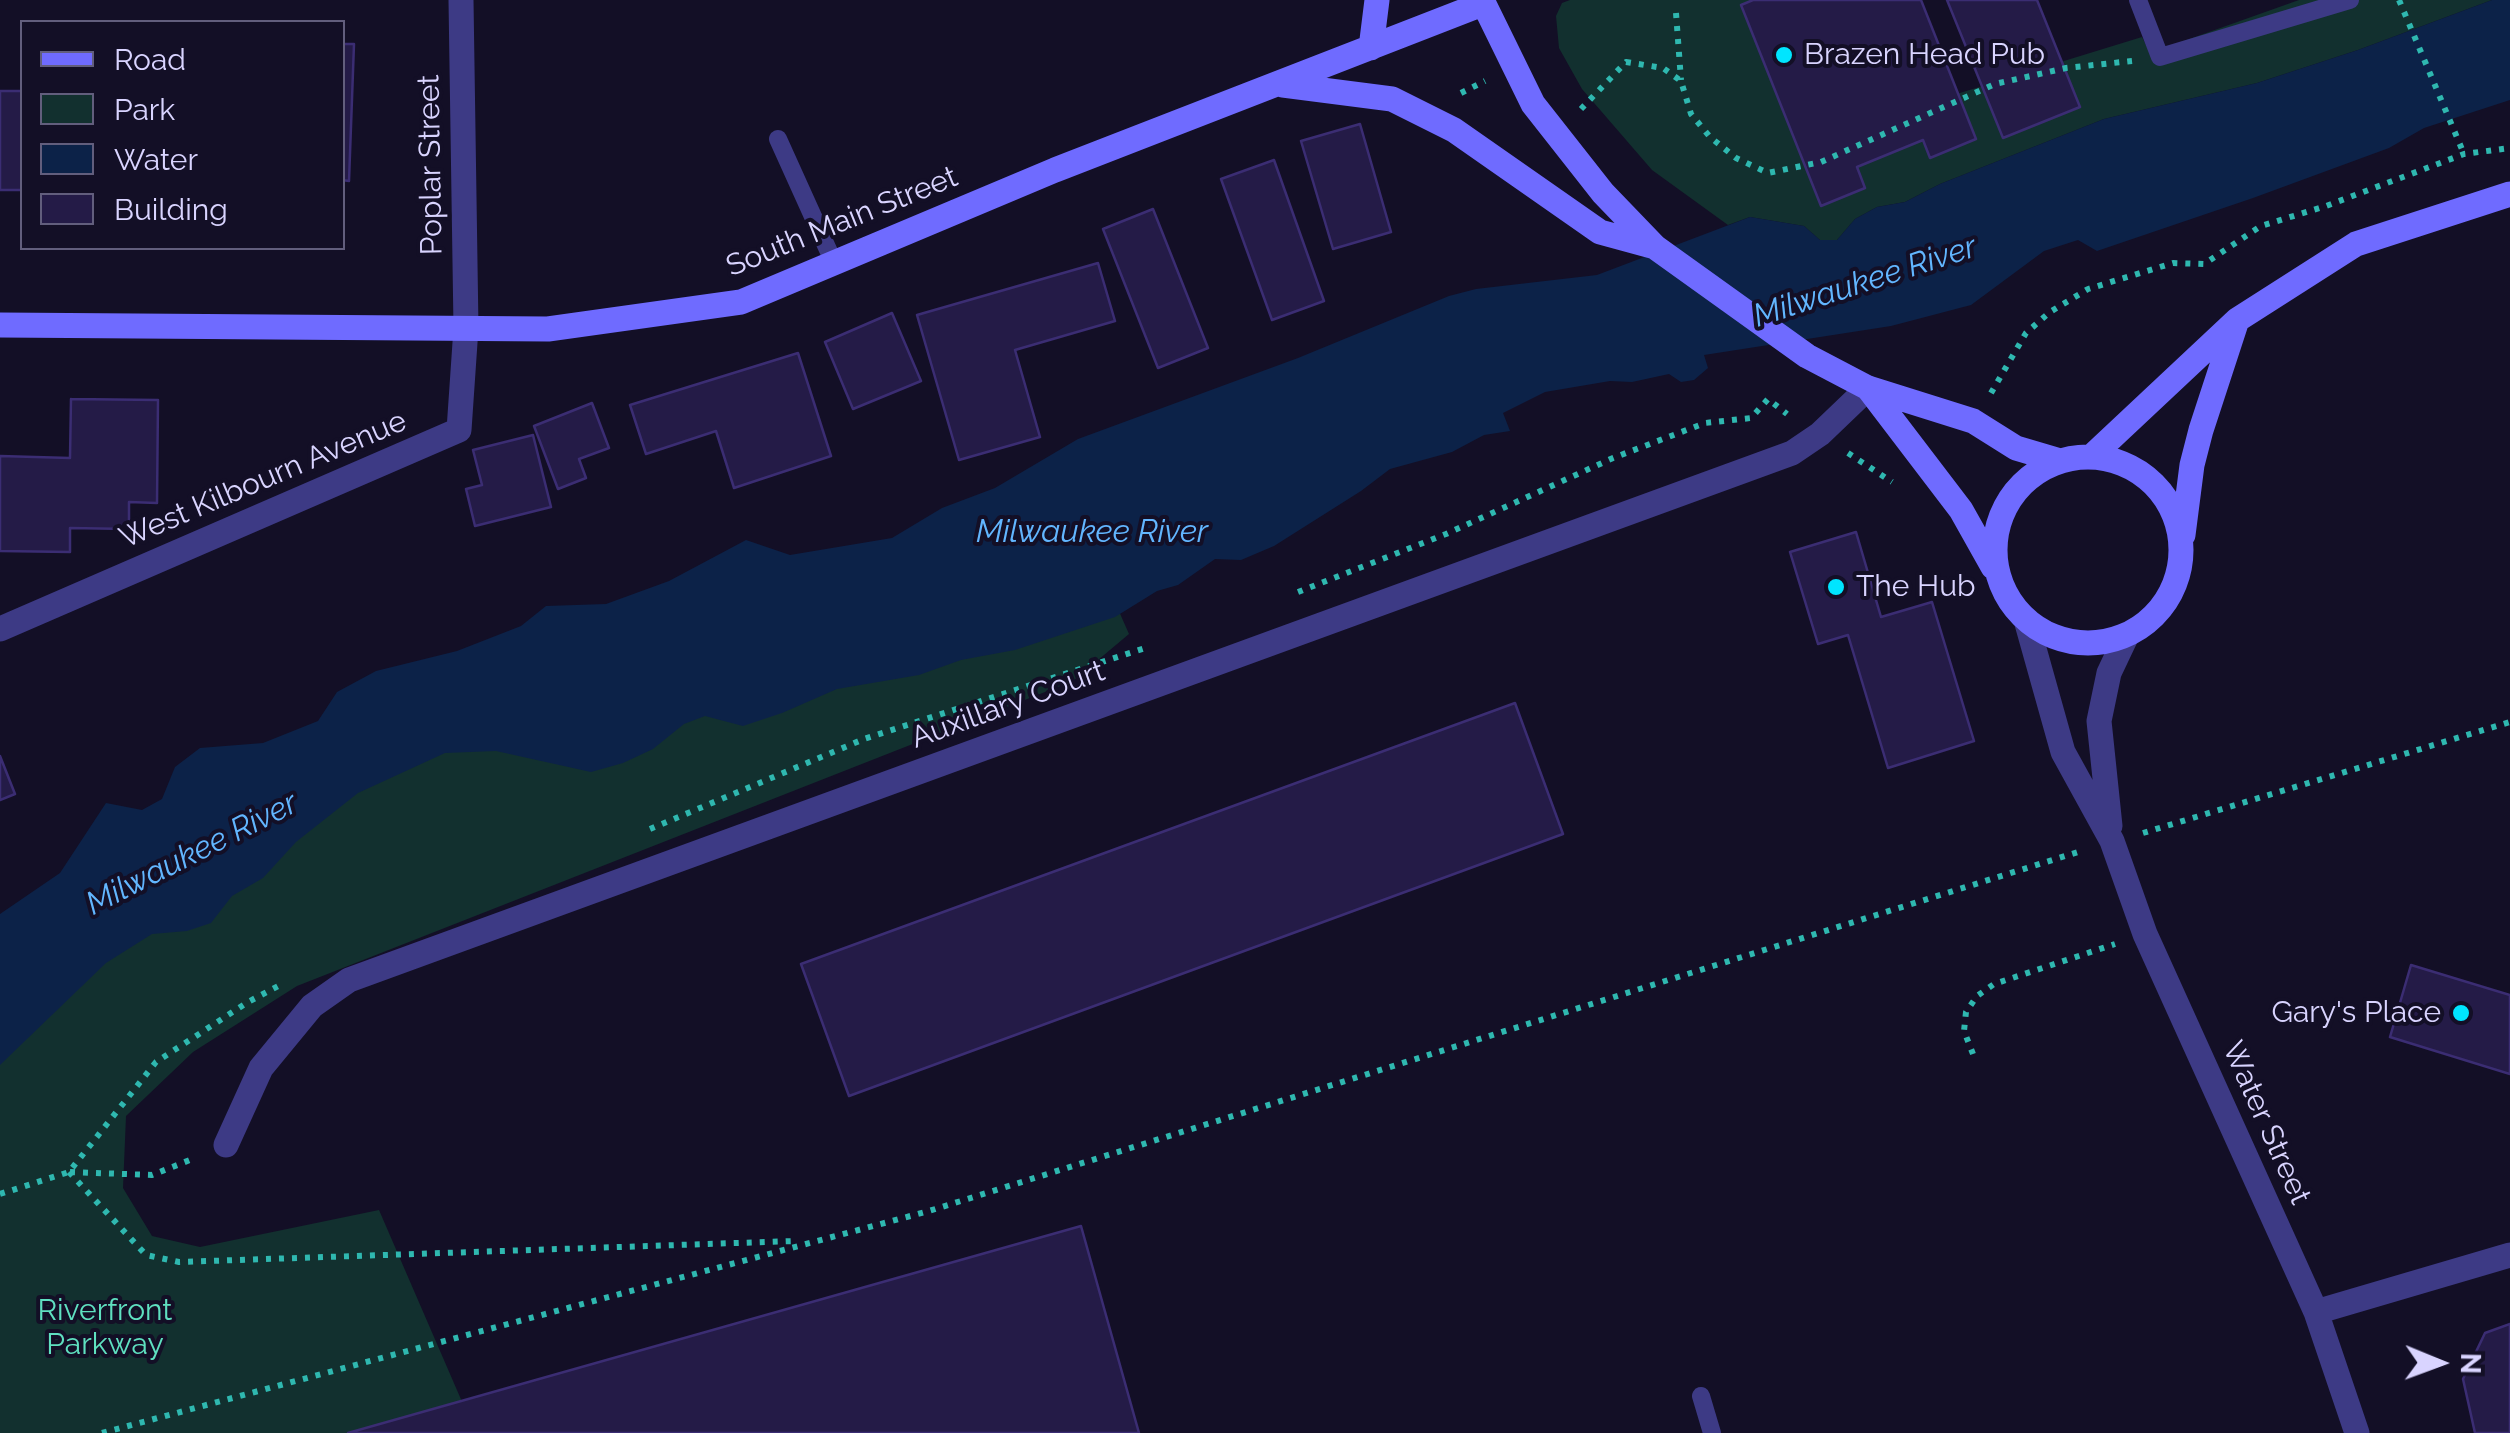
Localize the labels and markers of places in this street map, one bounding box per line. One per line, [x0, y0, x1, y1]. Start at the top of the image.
place label: Brazen Head Pub [1804, 37, 2045, 73]
marker: Brazen Head Pub [1773, 44, 1795, 66]
place label: The Hub [1856, 569, 1976, 605]
marker: The Hub [1825, 576, 1847, 598]
place label: Gary's Place [2271, 995, 2441, 1031]
marker: Gary's Place [2450, 1002, 2472, 1024]

